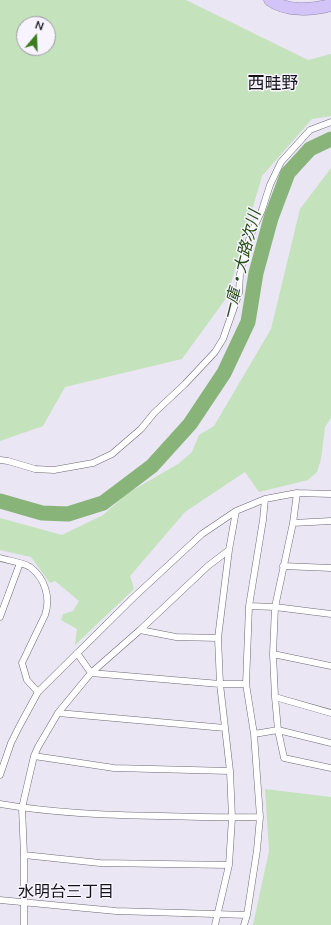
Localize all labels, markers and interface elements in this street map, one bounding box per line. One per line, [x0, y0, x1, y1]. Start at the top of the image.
north arrow [16, 16, 56, 56]
text: N [33, 18, 46, 34]
district label: 西畦野 [248, 74, 298, 94]
water label: 一庫・大路次川 [219, 208, 265, 322]
district label: 水明台三丁目 [18, 882, 114, 902]

